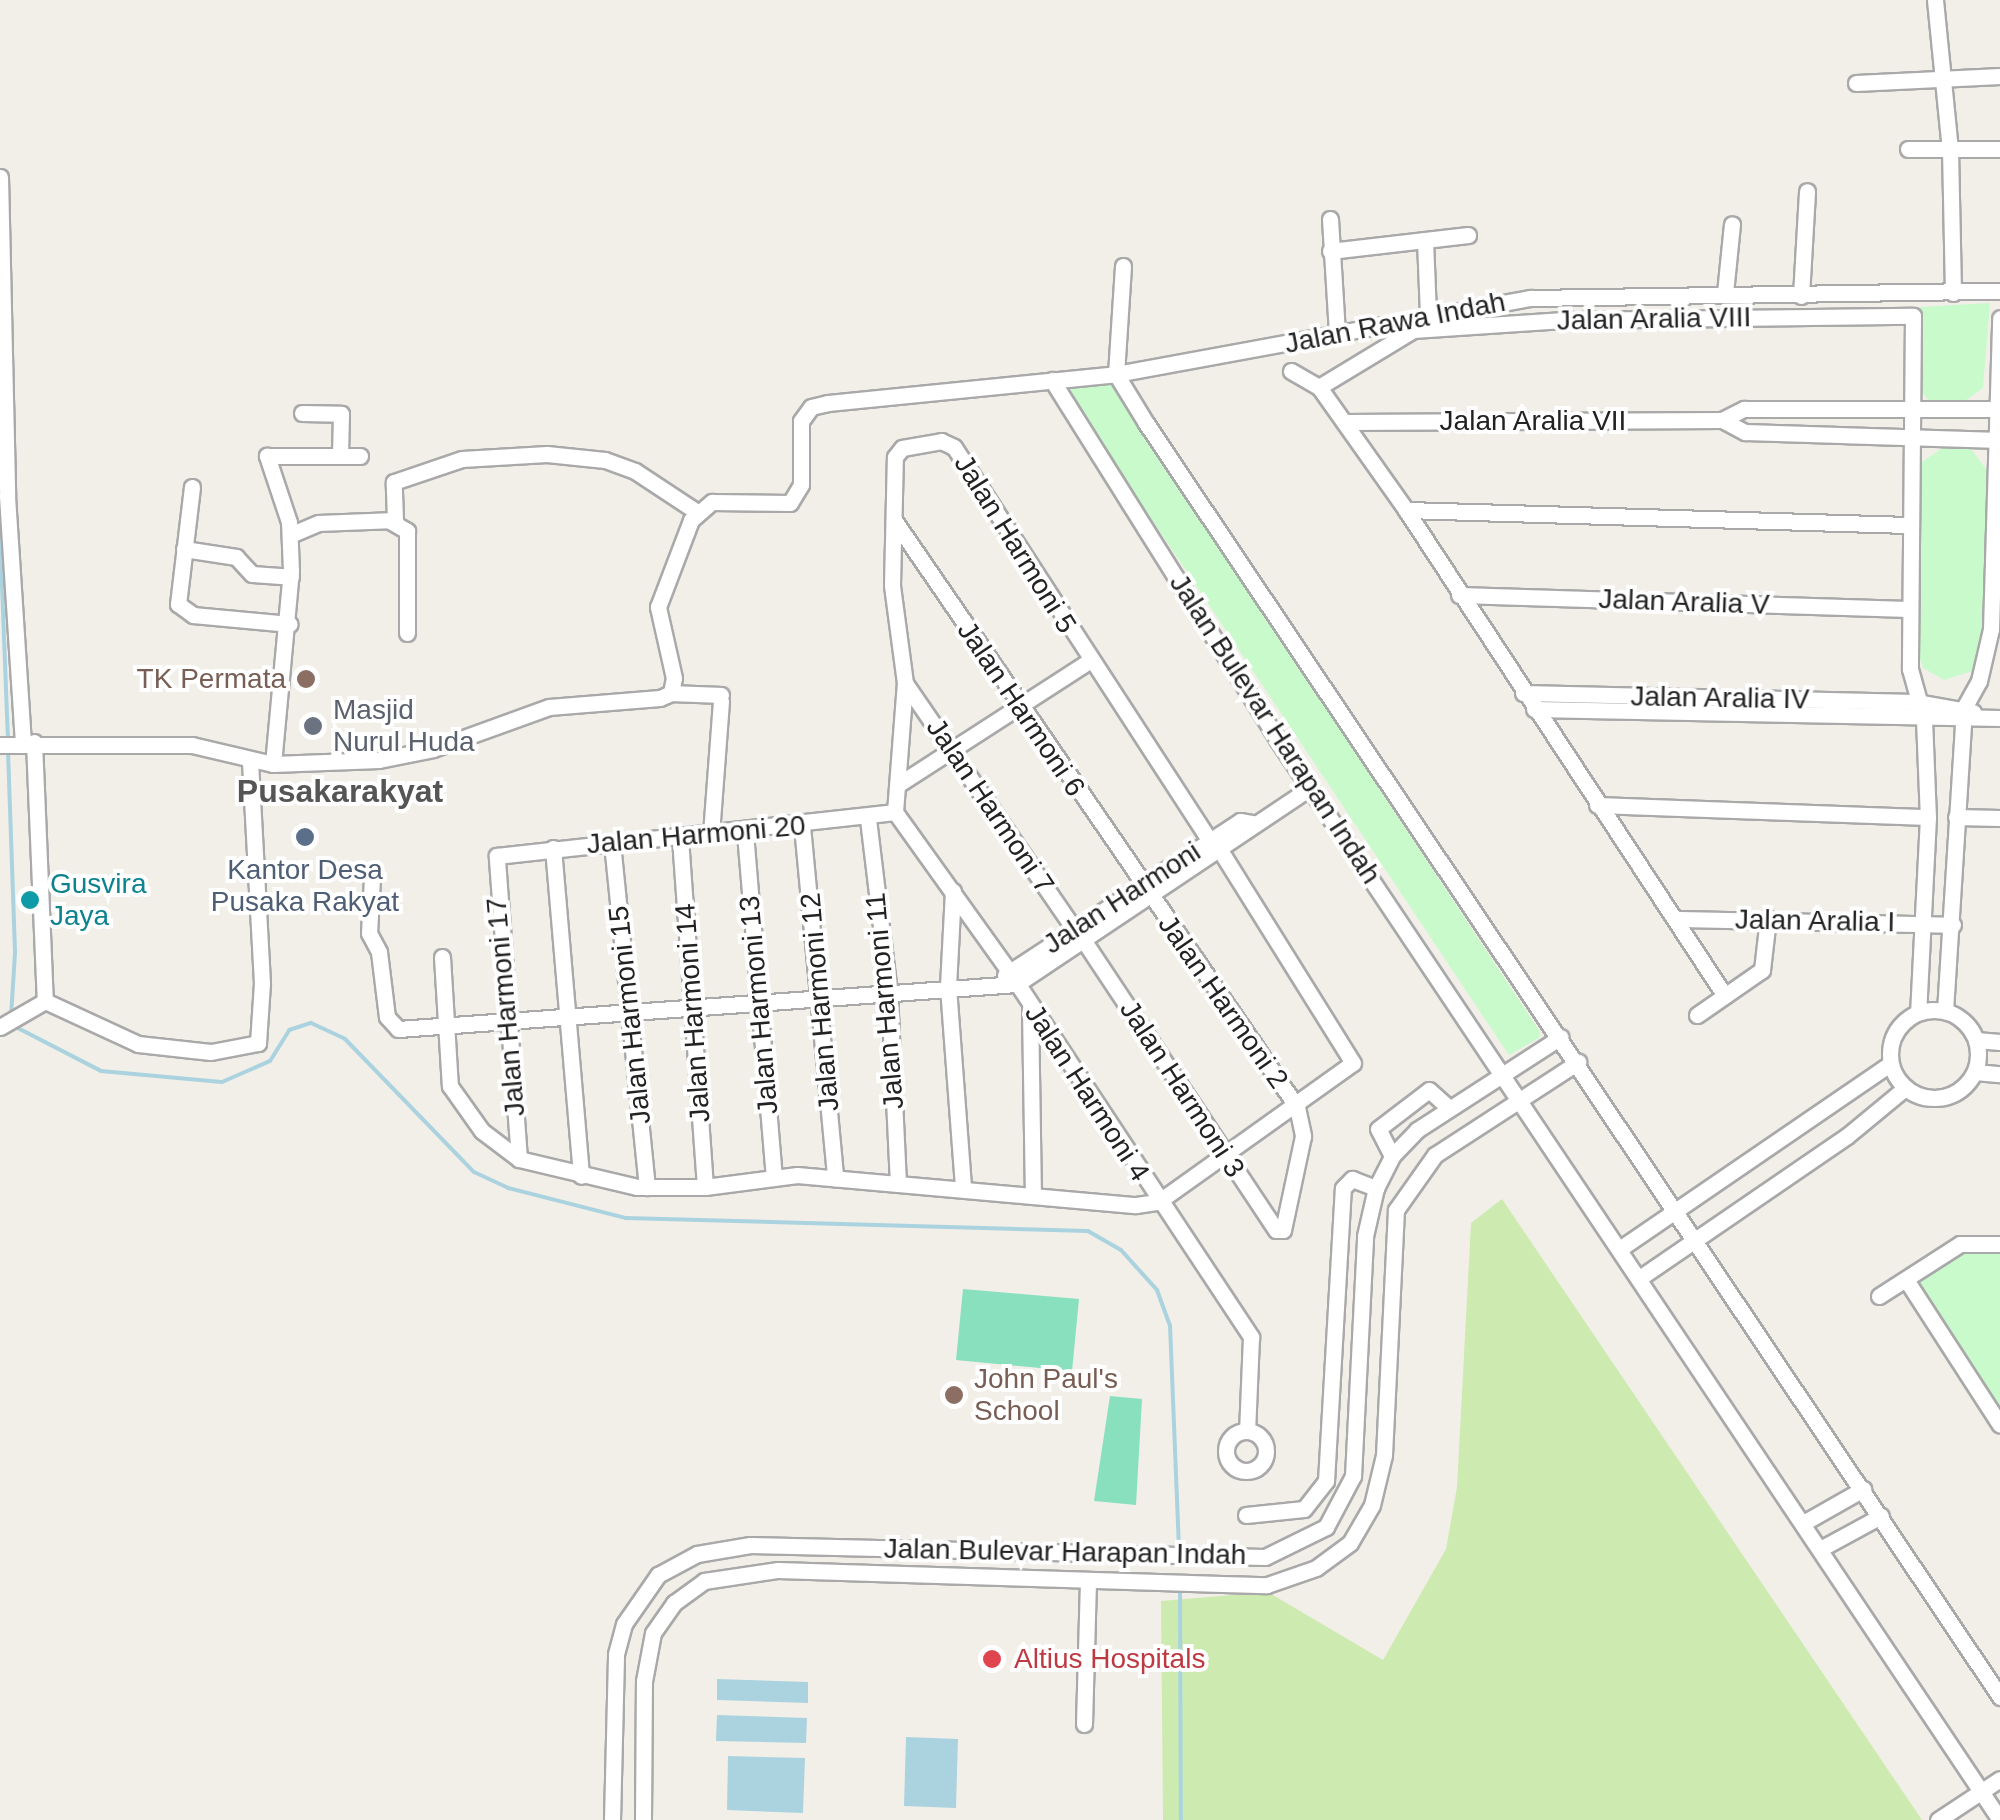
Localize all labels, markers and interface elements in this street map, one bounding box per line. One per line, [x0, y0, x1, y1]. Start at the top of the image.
street label: Jalan Rawa Indah [1282, 285, 1508, 361]
street label: Jalan Aralia VIII [1556, 300, 1752, 338]
street label: Jalan Aralia VII [1439, 404, 1627, 438]
street label: Jalan Harmoni 5 [947, 449, 1083, 639]
street label: Jalan Bulevar Harapan Indah [1162, 568, 1388, 890]
street label: Jalan Aralia V [1597, 582, 1771, 622]
street label: Jalan Harmoni 6 [950, 615, 1092, 803]
place label: TK Permata [137, 662, 286, 696]
marker: TK Permata [295, 668, 317, 690]
street label: Jalan Aralia IV [1629, 680, 1811, 716]
place label: Masjid Nurul Huda [333, 693, 475, 759]
street label: Jalan Harmoni 7 [919, 712, 1061, 900]
marker: Masjid Nurul Huda [302, 715, 324, 737]
district label: Pusakarakyat [237, 772, 443, 810]
street label: Jalan Harmoni 20 [585, 809, 807, 861]
marker: Kantor Desa Pusaka Rakyat [294, 826, 316, 848]
street label: Jalan Harmoni [1037, 835, 1207, 961]
place label: Kantor Desa Pusaka Rakyat [211, 853, 399, 919]
place label: Gusvira Jaya [50, 867, 146, 933]
marker: Gusvira Jaya [19, 889, 41, 911]
street label: Jalan Harmoni 12 [794, 891, 846, 1113]
street label: Jalan Harmoni 11 [859, 891, 911, 1111]
street label: Jalan Harmoni 13 [733, 894, 785, 1116]
street label: Jalan Harmoni 17 [480, 896, 532, 1118]
street label: Jalan Harmoni 14 [669, 902, 717, 1124]
street label: Jalan Aralia I [1734, 903, 1896, 939]
street label: Jalan Harmoni 15 [602, 904, 658, 1126]
street label: Jalan Harmoni 2 [1151, 909, 1295, 1095]
street label: Jalan Harmoni 3 [1112, 994, 1252, 1184]
street label: Jalan Harmoni 4 [1017, 998, 1157, 1188]
place label: John Paul's School [974, 1362, 1118, 1428]
marker: John Paul's School [943, 1384, 965, 1406]
street label: Jalan Bulevar Harapan Indah [883, 1532, 1247, 1572]
place label: Altius Hospitals [1014, 1642, 1205, 1676]
marker: Altius Hospitals [979, 1646, 1005, 1672]

